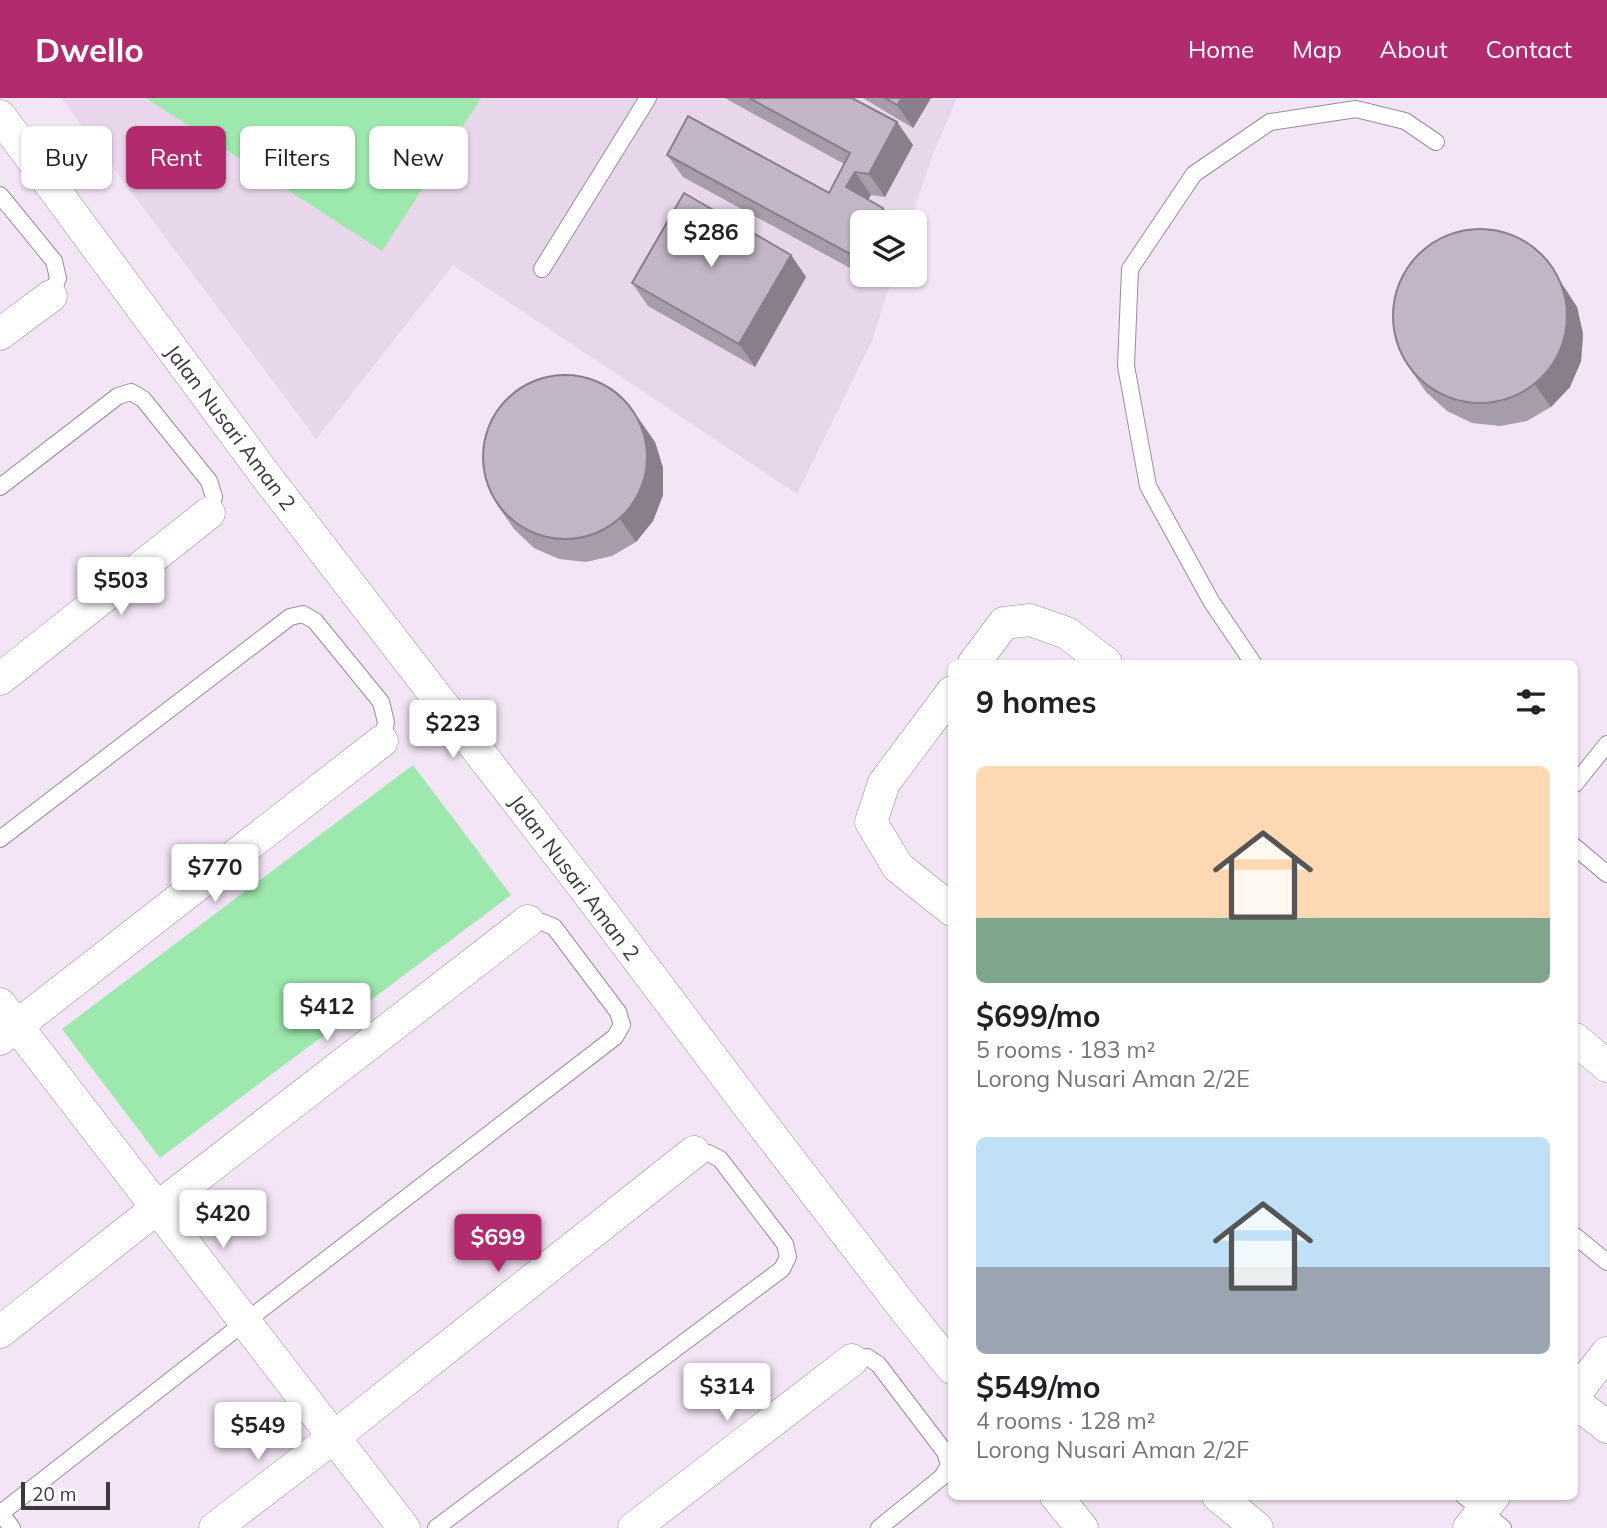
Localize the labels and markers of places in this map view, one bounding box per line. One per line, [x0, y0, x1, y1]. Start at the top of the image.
pin: $286 [670, 209, 752, 269]
pin: $503 [80, 558, 162, 617]
pin: $223 [412, 700, 494, 760]
pin: $770 [174, 844, 256, 904]
pin: $412 [286, 984, 368, 1043]
pin: $420 [182, 1190, 264, 1250]
pin: $699 [457, 1214, 539, 1274]
pin: $314 [686, 1364, 768, 1423]
pin: $549 [217, 1402, 299, 1462]

